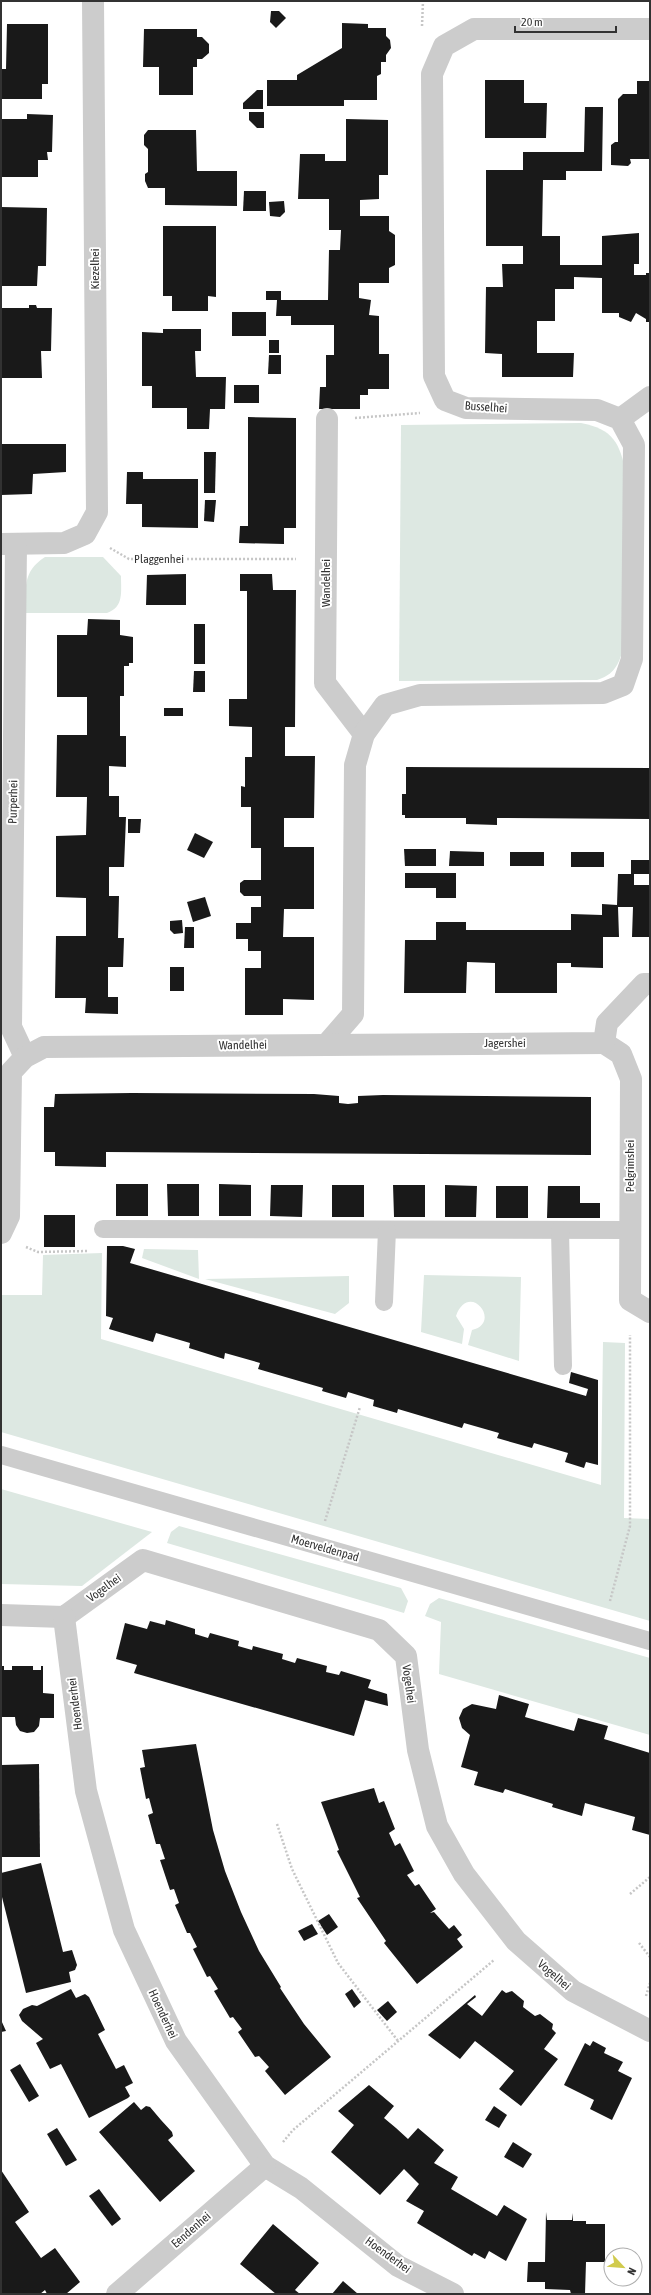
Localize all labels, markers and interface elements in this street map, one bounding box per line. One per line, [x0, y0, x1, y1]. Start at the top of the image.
scale bar [515, 8, 616, 34]
text: 20 m [521, 15, 543, 29]
street label: Kiezelhei [88, 249, 102, 289]
street label: Busselhei [464, 399, 508, 415]
street label: Plaggenhei [134, 552, 184, 566]
street label: Wandelhei [319, 559, 333, 607]
street label: Purperhei [6, 780, 20, 824]
street label: Jagershei [484, 1036, 526, 1050]
street label: Wandelhei [219, 1038, 267, 1052]
street label: Pelgrimshei [623, 1140, 637, 1192]
street label: Moerveldenpad [289, 1532, 361, 1564]
street label: Vogelhei [84, 1571, 124, 1605]
street label: Vogelhei [399, 1664, 419, 1704]
street label: Hoenderhei [65, 1677, 85, 1731]
street label: Vogelhei [535, 1957, 573, 1993]
street label: Hoenderhei [146, 1987, 180, 2041]
street label: Eendenhei [169, 2209, 213, 2251]
street label: Hoenderhei [363, 2234, 413, 2276]
north arrow [603, 2247, 643, 2287]
text: N [625, 2266, 639, 2277]

